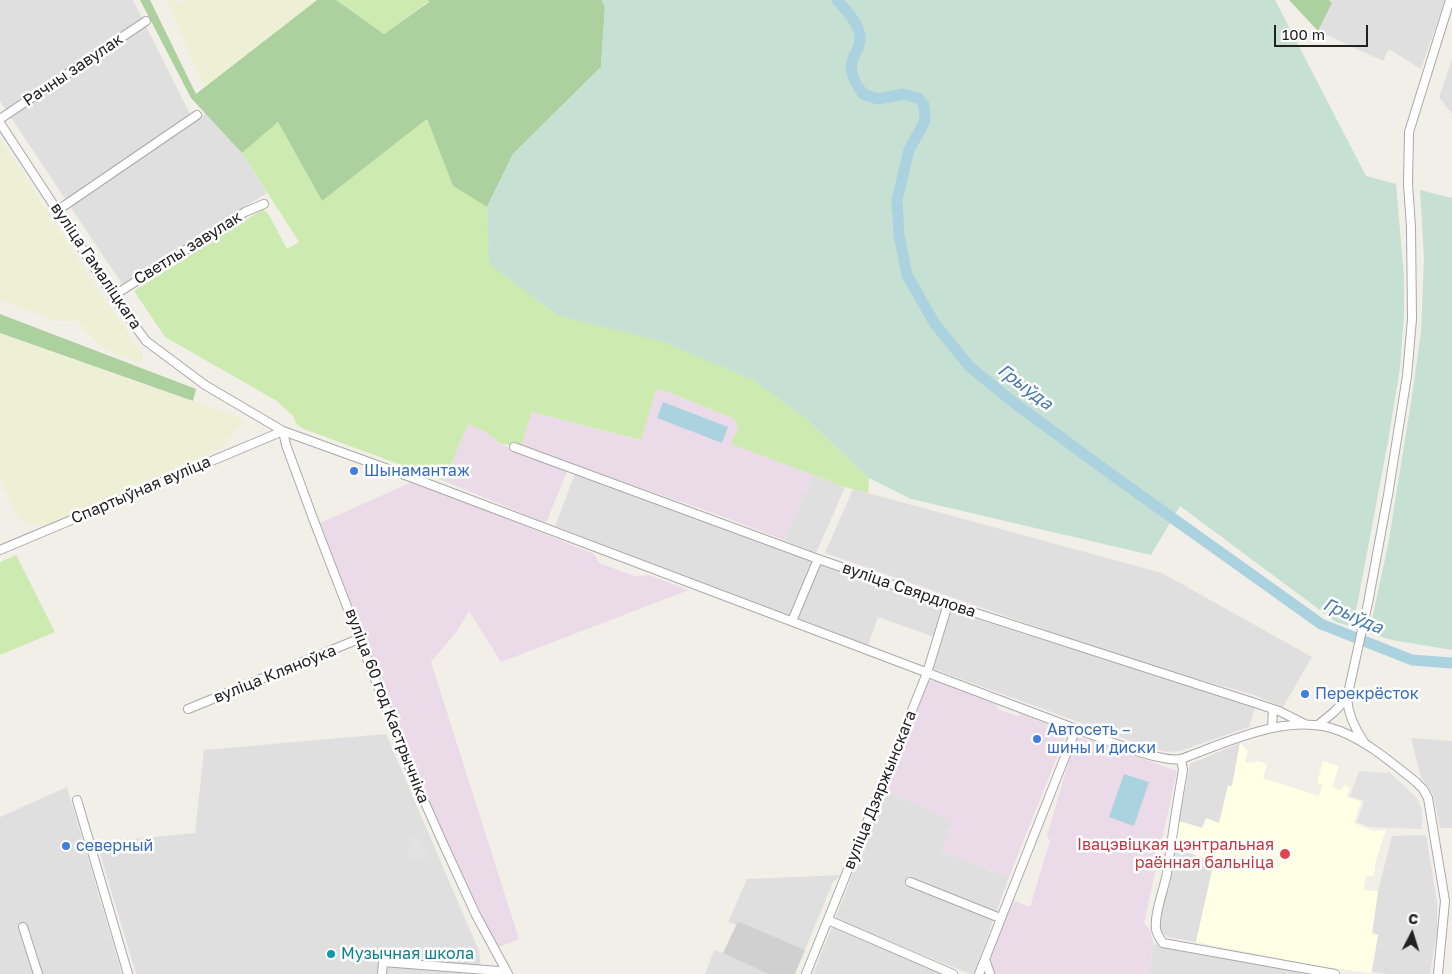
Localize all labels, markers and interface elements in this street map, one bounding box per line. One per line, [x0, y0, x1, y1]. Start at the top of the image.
scale bar [1277, 15, 1371, 47]
text: 100 m [1282, 25, 1325, 43]
street label: Рачны завулак [19, 30, 127, 110]
street label: вуліца Гамаліцкага [46, 199, 146, 333]
street label: Светлы завулак [130, 207, 246, 289]
water label: Грыўда [993, 359, 1057, 415]
street label: Спартыўная вуліца [68, 452, 214, 528]
place label: Шынамантаж [364, 461, 470, 481]
marker: Шынамантаж [348, 465, 360, 477]
street label: вуліца Свярдлова [840, 558, 978, 622]
water label: Грыўда [1320, 593, 1386, 639]
street label: вуліца 60 год Кастрычніка [341, 606, 433, 806]
street label: вуліца Кляноўка [211, 641, 339, 707]
place label: Перекрёсток [1315, 684, 1419, 704]
marker: Перекрёсток [1299, 688, 1311, 700]
street label: вуліца Дзяржынскага [839, 708, 921, 872]
place label: Автосеть – шины и диски [1047, 720, 1156, 758]
marker: Автосеть – шины и диски [1031, 733, 1043, 745]
place label: Івацэвіцкая цэнтральная раённая бальніца [1077, 835, 1274, 873]
place label: северный [76, 836, 153, 856]
marker: северный [60, 840, 72, 852]
marker: Івацэвіцкая цэнтральная раённая бальніца [1278, 847, 1292, 861]
north arrow [1387, 909, 1437, 959]
text: С [1408, 910, 1419, 927]
place label: Музычная школа [341, 944, 474, 964]
marker: Музычная школа [325, 948, 337, 960]

